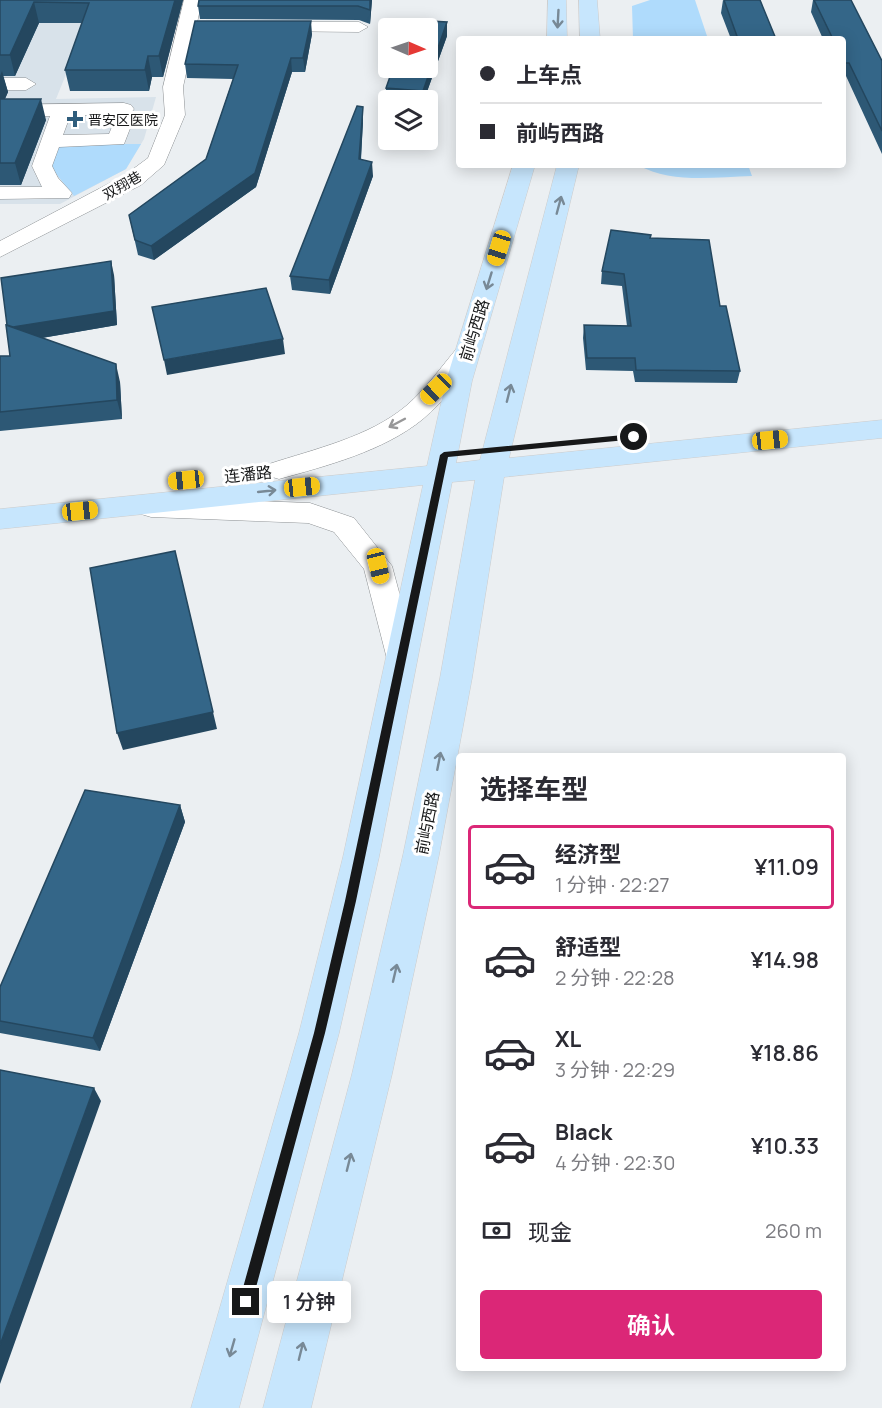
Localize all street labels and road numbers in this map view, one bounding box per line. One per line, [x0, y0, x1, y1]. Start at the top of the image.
street label: 双翔巷 [99, 166, 145, 204]
street label: 前屿西路 [454, 296, 494, 364]
street label: 连潘路 [223, 461, 273, 487]
street label: 前屿西路 [410, 789, 444, 857]

